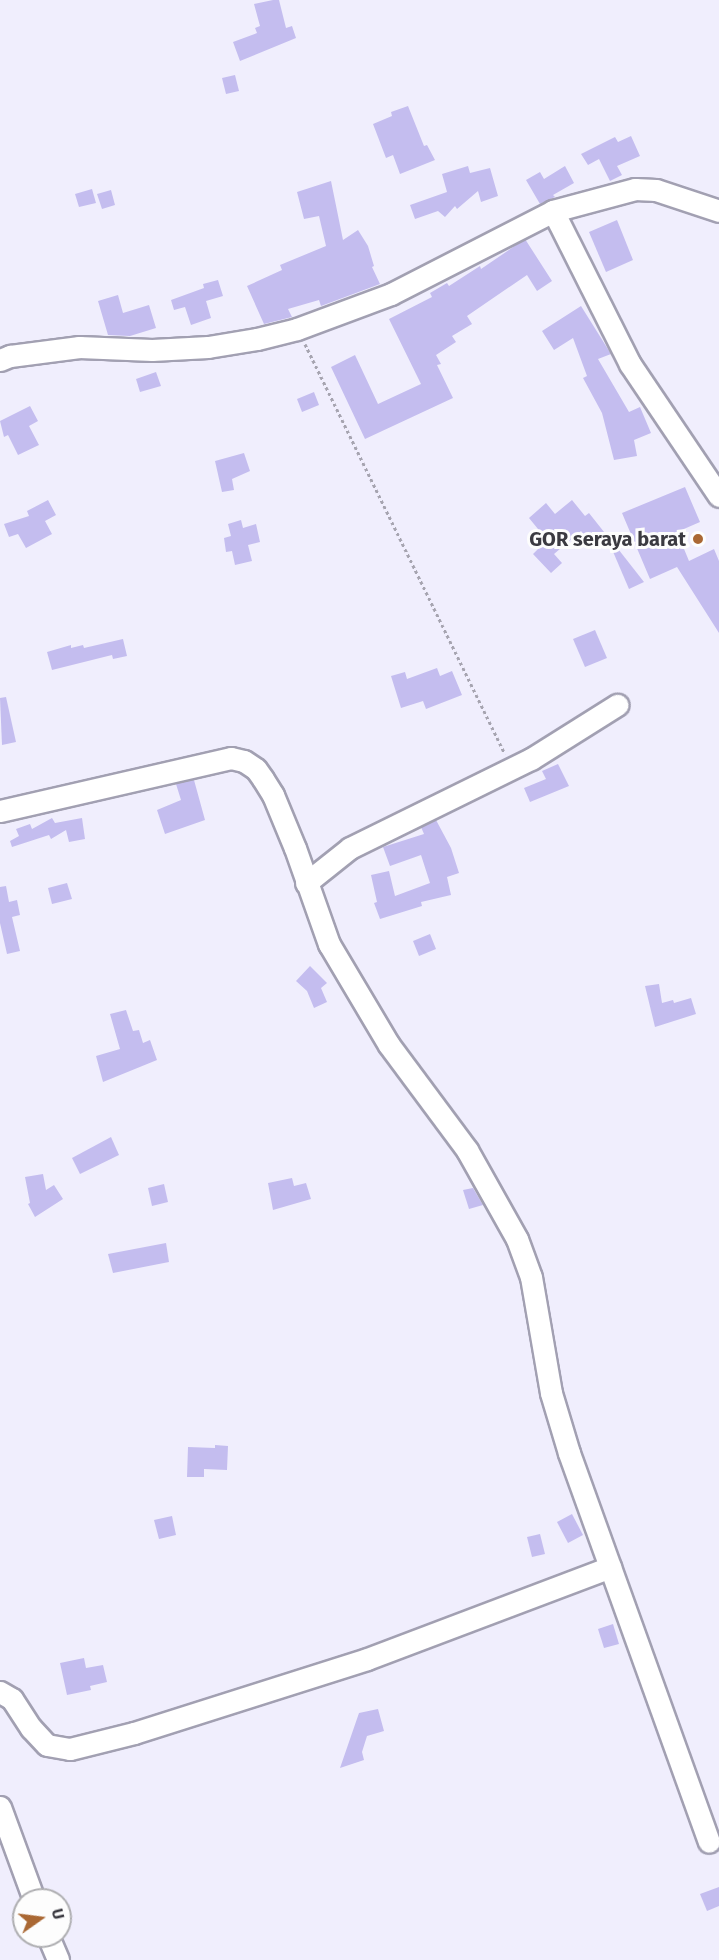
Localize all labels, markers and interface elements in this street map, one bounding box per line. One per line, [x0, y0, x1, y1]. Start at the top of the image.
place label: GOR seraya barat [529, 527, 686, 551]
marker: GOR seraya barat [691, 532, 705, 546]
north arrow [12, 1888, 72, 1948]
text: U [48, 1907, 68, 1921]

